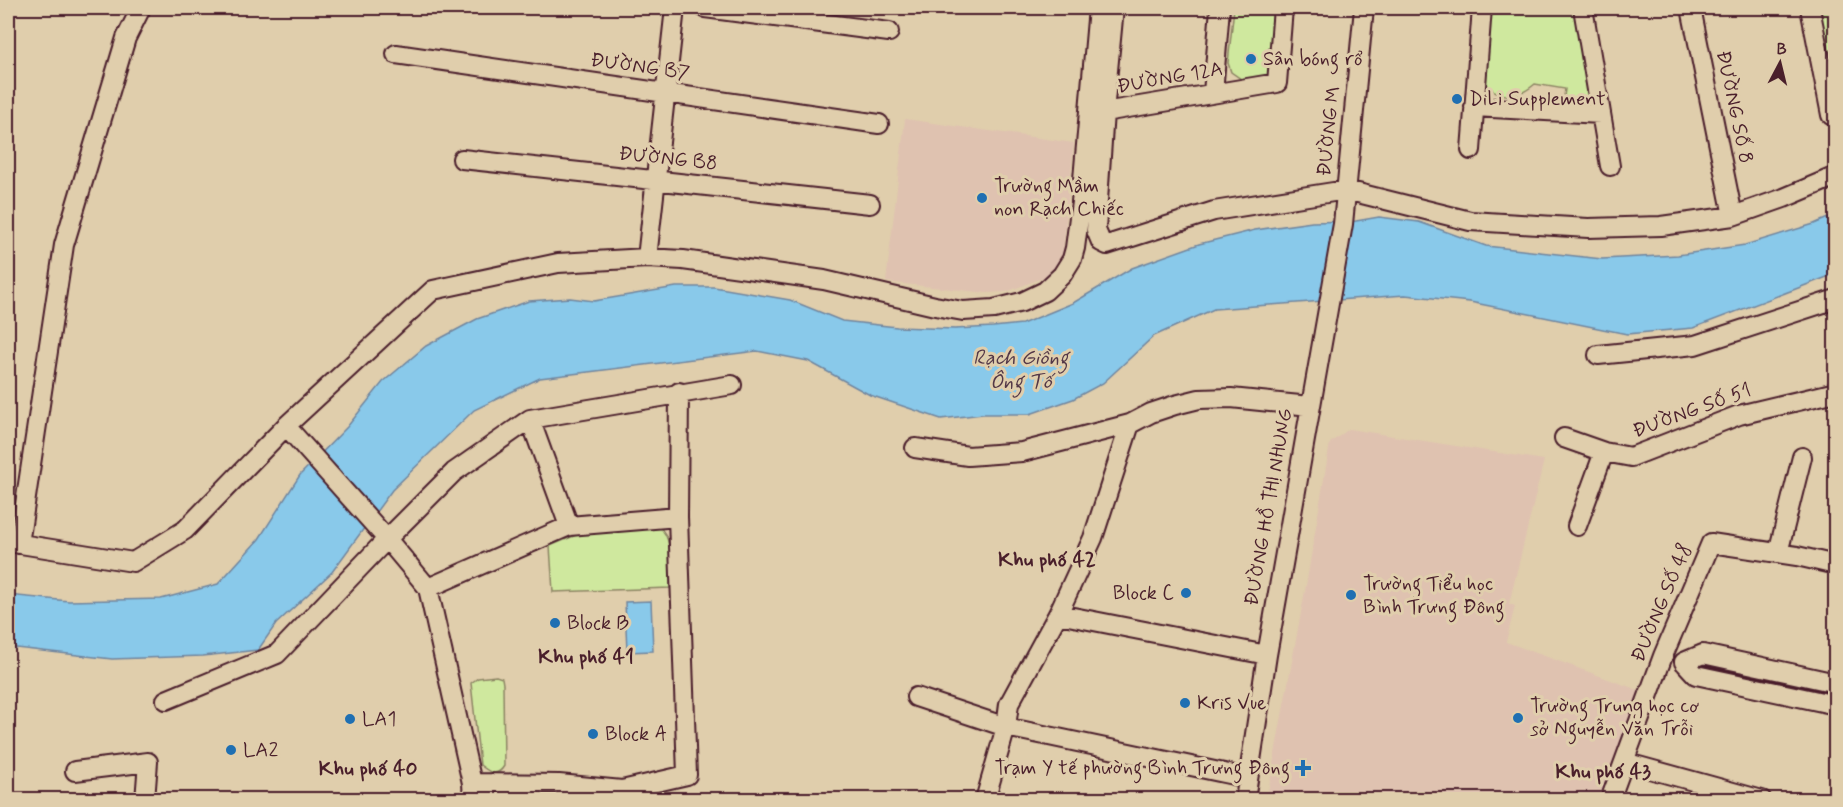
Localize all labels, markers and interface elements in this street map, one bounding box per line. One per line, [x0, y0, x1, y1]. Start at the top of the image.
north arrow [1750, 33, 1810, 93]
text: B [1775, 39, 1788, 61]
place label: Sân bóng rổ [1263, 46, 1363, 75]
street label: ĐƯỜNG B7 [589, 47, 691, 87]
street label: ĐƯỜNG SỐ 8 [1709, 48, 1759, 166]
marker: Sân bóng rổ [1244, 52, 1258, 66]
street label: ĐƯỜNG 12A [1115, 55, 1225, 101]
street label: ĐƯỜNG M [1311, 84, 1347, 178]
place label: DiLi Supplement [1469, 86, 1606, 113]
marker: DiLi Supplement [1450, 92, 1464, 106]
street label: ĐƯỜNG B8 [617, 140, 719, 178]
place label: Trường Mầm non Rạch Chiếc [994, 173, 1124, 223]
marker: Trường Mầm non Rạch Chiếc [975, 191, 989, 205]
water label: Rạch Giồng Ông Tố [973, 344, 1071, 398]
street label: ĐƯỜNG SỐ 51 [1629, 377, 1755, 445]
street label: ĐƯỜNG HỒ THỊ NHUNG [1238, 406, 1300, 608]
street label: ĐƯỜNG SỐ 48 [1625, 540, 1699, 666]
district label: Khu phố 42 [998, 546, 1096, 574]
place label: Trường Tiểu học Bình Trưng Đông [1363, 571, 1505, 623]
place label: Block C [1113, 580, 1174, 607]
marker: Block C [1179, 586, 1193, 600]
marker: Trường Tiểu học Bình Trưng Đông [1344, 588, 1358, 602]
place label: Block B [567, 610, 629, 637]
marker: Block B [548, 616, 562, 630]
district label: Khu phố 41 [538, 643, 634, 671]
place label: Kris Vue [1197, 690, 1267, 717]
place label: Trường Trung học cơ sở Nguyễn Văn Trỗi [1530, 693, 1700, 745]
marker: Kris Vue [1178, 696, 1192, 710]
place label: LA1 [362, 706, 396, 733]
marker: Trường Trung học cơ sở Nguyễn Văn Trỗi [1511, 711, 1525, 725]
marker: LA1 [343, 712, 357, 726]
place label: Block A [605, 721, 667, 748]
marker: Block A [586, 727, 600, 741]
place label: LA2 [243, 737, 278, 764]
marker: LA2 [224, 743, 238, 757]
district label: Khu phố 40 [319, 755, 417, 783]
place label: Trạm Y tế phường Bình Trưng Đông [994, 755, 1290, 784]
district label: Khu phố 43 [1555, 758, 1651, 786]
marker: Trạm Y tế phường Bình Trưng Đông [1294, 759, 1312, 777]

